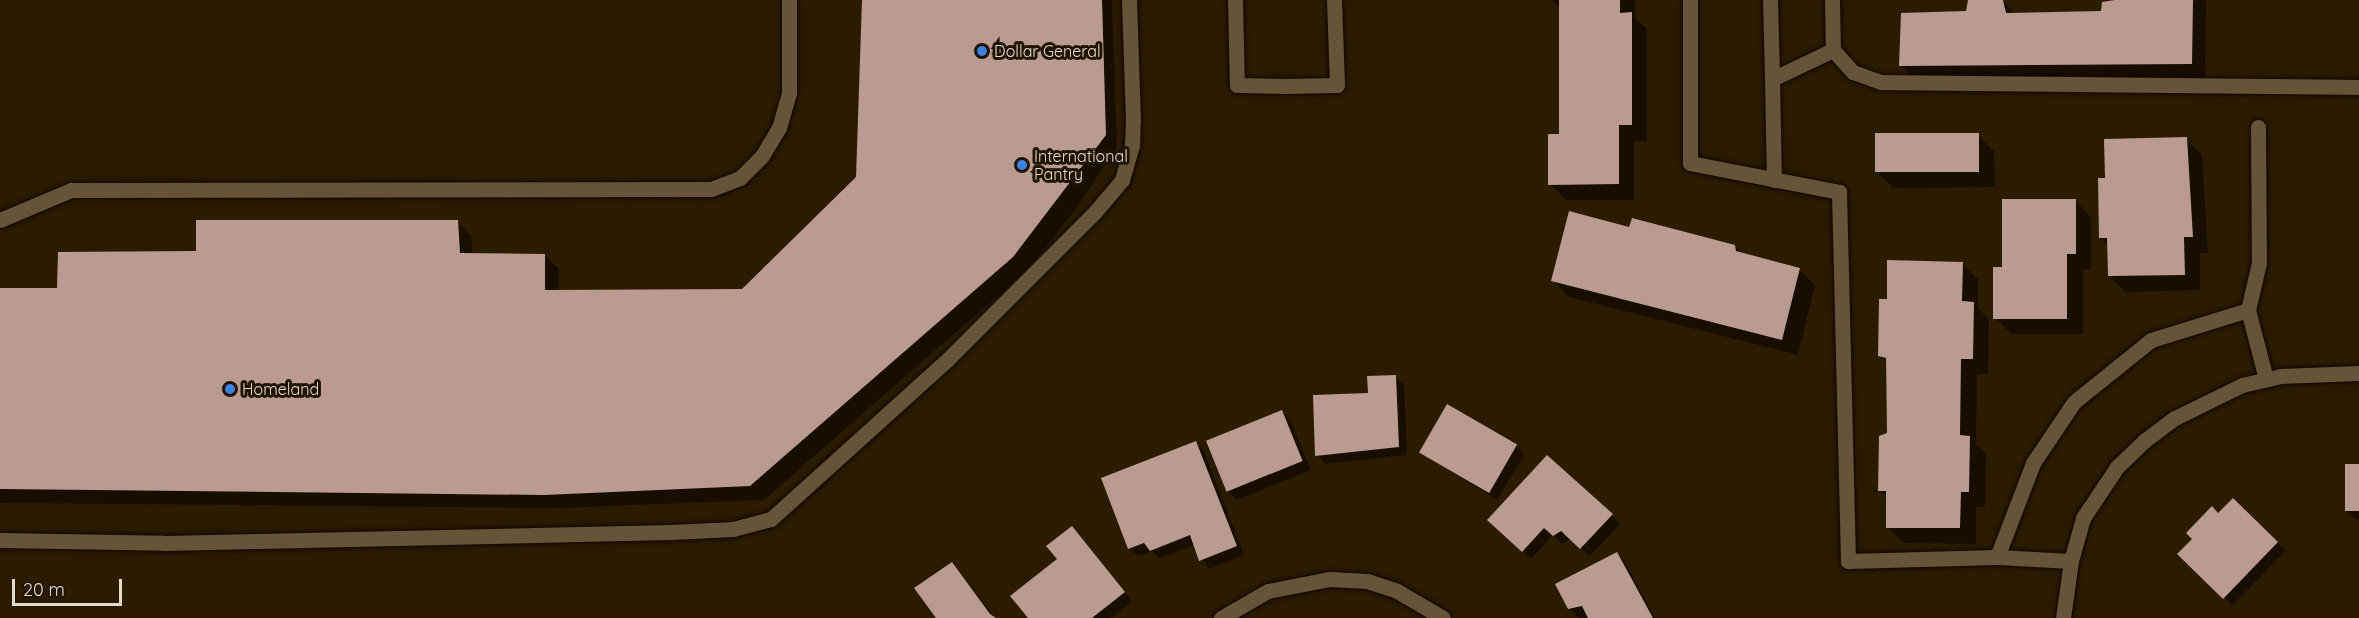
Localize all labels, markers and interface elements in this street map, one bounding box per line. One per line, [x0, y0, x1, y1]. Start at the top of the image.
place label: Dollar General [994, 41, 1101, 61]
marker: Dollar General [975, 44, 989, 58]
place label: International Pantry [1034, 146, 1128, 184]
marker: International Pantry [1015, 158, 1029, 172]
place label: Homeland [242, 379, 319, 399]
marker: Homeland [223, 382, 237, 396]
scale bar [15, 567, 124, 605]
text: 20 m [23, 578, 65, 601]

